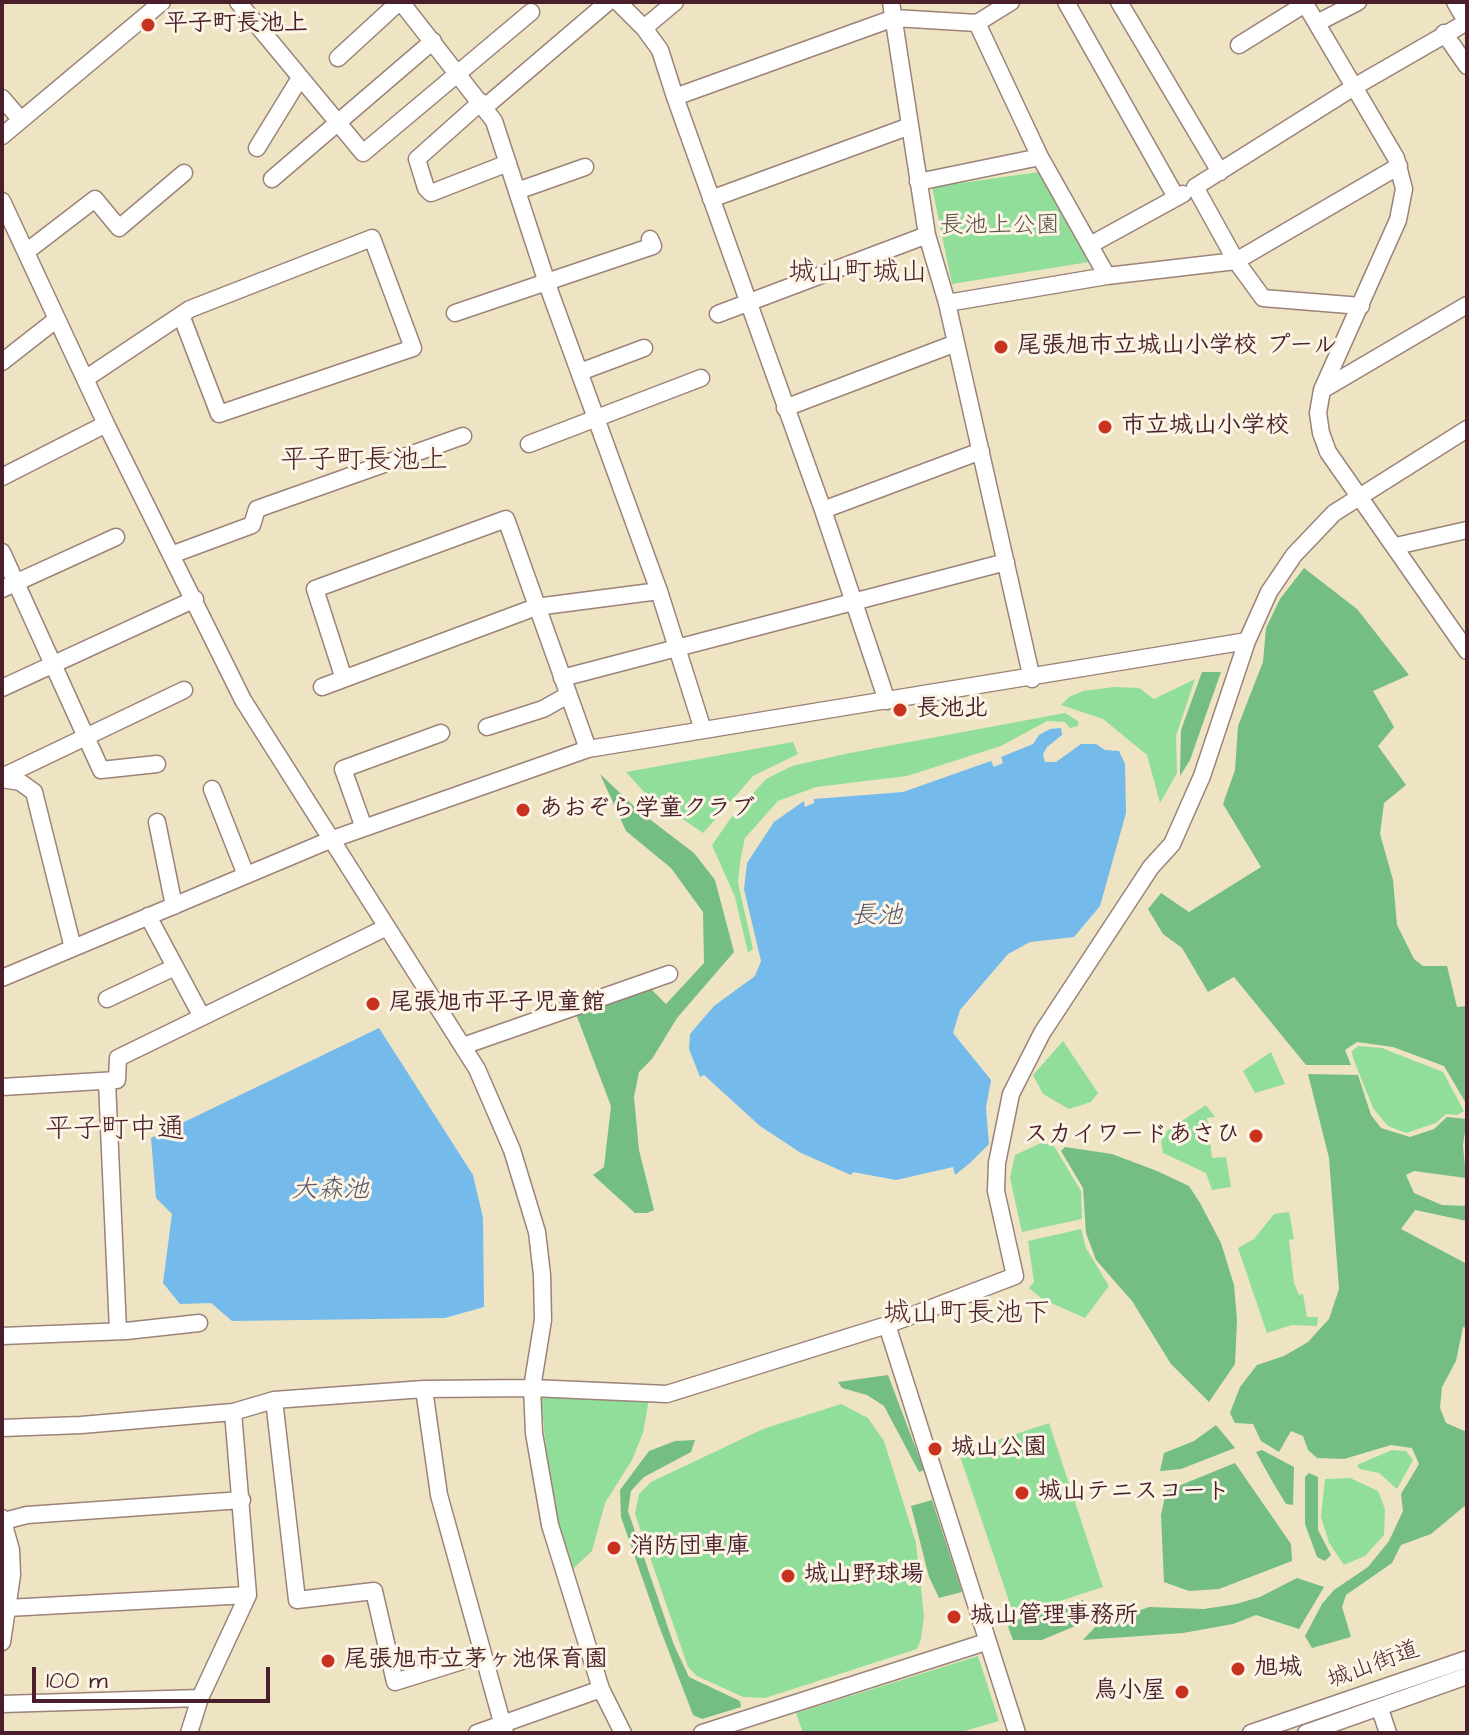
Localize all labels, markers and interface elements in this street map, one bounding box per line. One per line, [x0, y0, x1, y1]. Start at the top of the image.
place label: 平子町長池上 [164, 11, 308, 39]
marker: 平子町長池上 [139, 16, 157, 34]
park label: 長池上公園 [940, 213, 1060, 241]
district label: 城山町城山 [788, 257, 928, 291]
place label: 尾張旭市立城山小学校 プール [1017, 333, 1337, 361]
marker: 尾張旭市立城山小学校 プール [992, 338, 1010, 356]
place label: 市立城山小学校 [1121, 413, 1289, 441]
marker: 市立城山小学校 [1096, 418, 1114, 436]
district label: 平子町長池上 [280, 445, 448, 479]
place label: 長池北 [916, 696, 988, 724]
marker: 長池北 [891, 701, 909, 719]
place label: あおぞら学童クラブ [539, 796, 755, 824]
marker: あおぞら学童クラブ [514, 801, 532, 819]
water label: 長池 [851, 902, 903, 934]
place label: 尾張旭市平子児童館 [389, 990, 605, 1018]
marker: 尾張旭市平子児童館 [364, 995, 382, 1013]
district label: 平子町中通 [45, 1114, 185, 1148]
place label: スカイワードあさひ [1024, 1122, 1240, 1150]
marker: スカイワードあさひ [1247, 1127, 1265, 1145]
water label: 大森池 [291, 1176, 369, 1208]
district label: 城山町長池下 [883, 1298, 1051, 1332]
place label: 城山公園 [951, 1435, 1047, 1463]
marker: 城山公園 [926, 1440, 944, 1458]
place label: 城山テニスコート [1038, 1479, 1230, 1507]
marker: 城山テニスコート [1013, 1484, 1031, 1502]
place label: 消防団車庫 [630, 1534, 750, 1562]
marker: 消防団車庫 [605, 1539, 623, 1557]
place label: 城山野球場 [804, 1562, 924, 1590]
marker: 城山野球場 [779, 1567, 797, 1585]
place label: 城山管理事務所 [970, 1603, 1138, 1631]
marker: 城山管理事務所 [945, 1608, 963, 1626]
street label: 城山街道 [1324, 1636, 1424, 1696]
place label: 尾張旭市立茅ヶ池保育園 [344, 1647, 608, 1675]
scale bar [36, 1651, 274, 1701]
marker: 尾張旭市立茅ヶ池保育園 [319, 1652, 337, 1670]
place label: 旭城 [1254, 1655, 1302, 1683]
marker: 旭城 [1229, 1660, 1247, 1678]
text: 100 m [46, 1664, 108, 1698]
place label: 鳥小屋 [1094, 1678, 1166, 1706]
marker: 鳥小屋 [1173, 1683, 1191, 1701]

